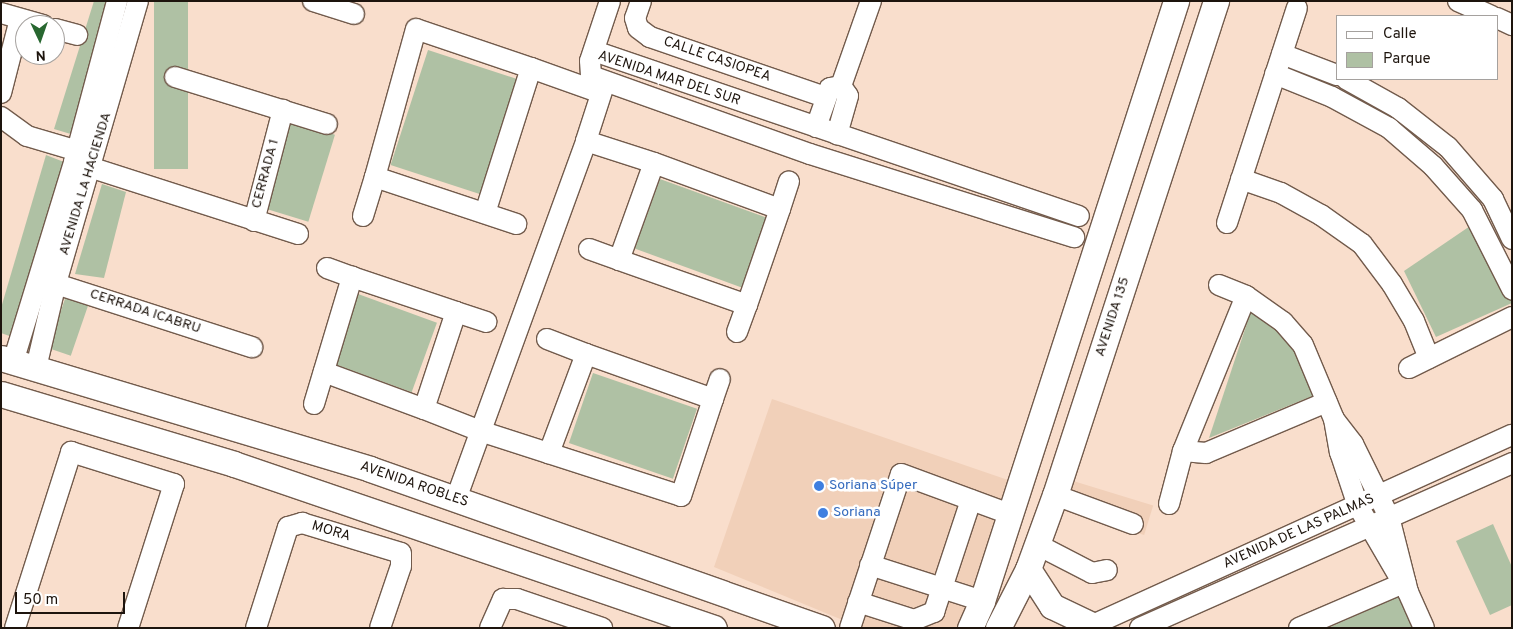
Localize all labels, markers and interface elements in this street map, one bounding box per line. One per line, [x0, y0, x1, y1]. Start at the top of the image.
north arrow [15, 15, 65, 65]
legend [1336, 15, 1498, 80]
text: Calle [1383, 25, 1417, 44]
street label: CALLE CASIOPEA [661, 34, 773, 86]
text: N [35, 46, 46, 63]
street label: AVENIDA MAR DEL SUR [595, 48, 743, 110]
text: Parque [1383, 50, 1431, 69]
street label: AVENIDA LA HACIENDA [56, 110, 116, 258]
street label: CERRADA 1 [249, 137, 283, 211]
street label: AVENIDA 135 [1092, 275, 1134, 359]
street label: CERRADA ICABRU [87, 286, 203, 338]
street label: AVENIDA ROBLES [357, 459, 471, 511]
place label: Soriana Súper [829, 478, 917, 494]
marker: Soriana Súper [813, 480, 825, 492]
street label: AVENIDA DE LAS PALMAS [1221, 491, 1377, 573]
place label: Soriana [833, 505, 881, 521]
marker: Soriana [817, 507, 829, 519]
street label: MORA [310, 518, 352, 546]
scale bar [18, 582, 128, 614]
text: 50 m [23, 591, 58, 610]

